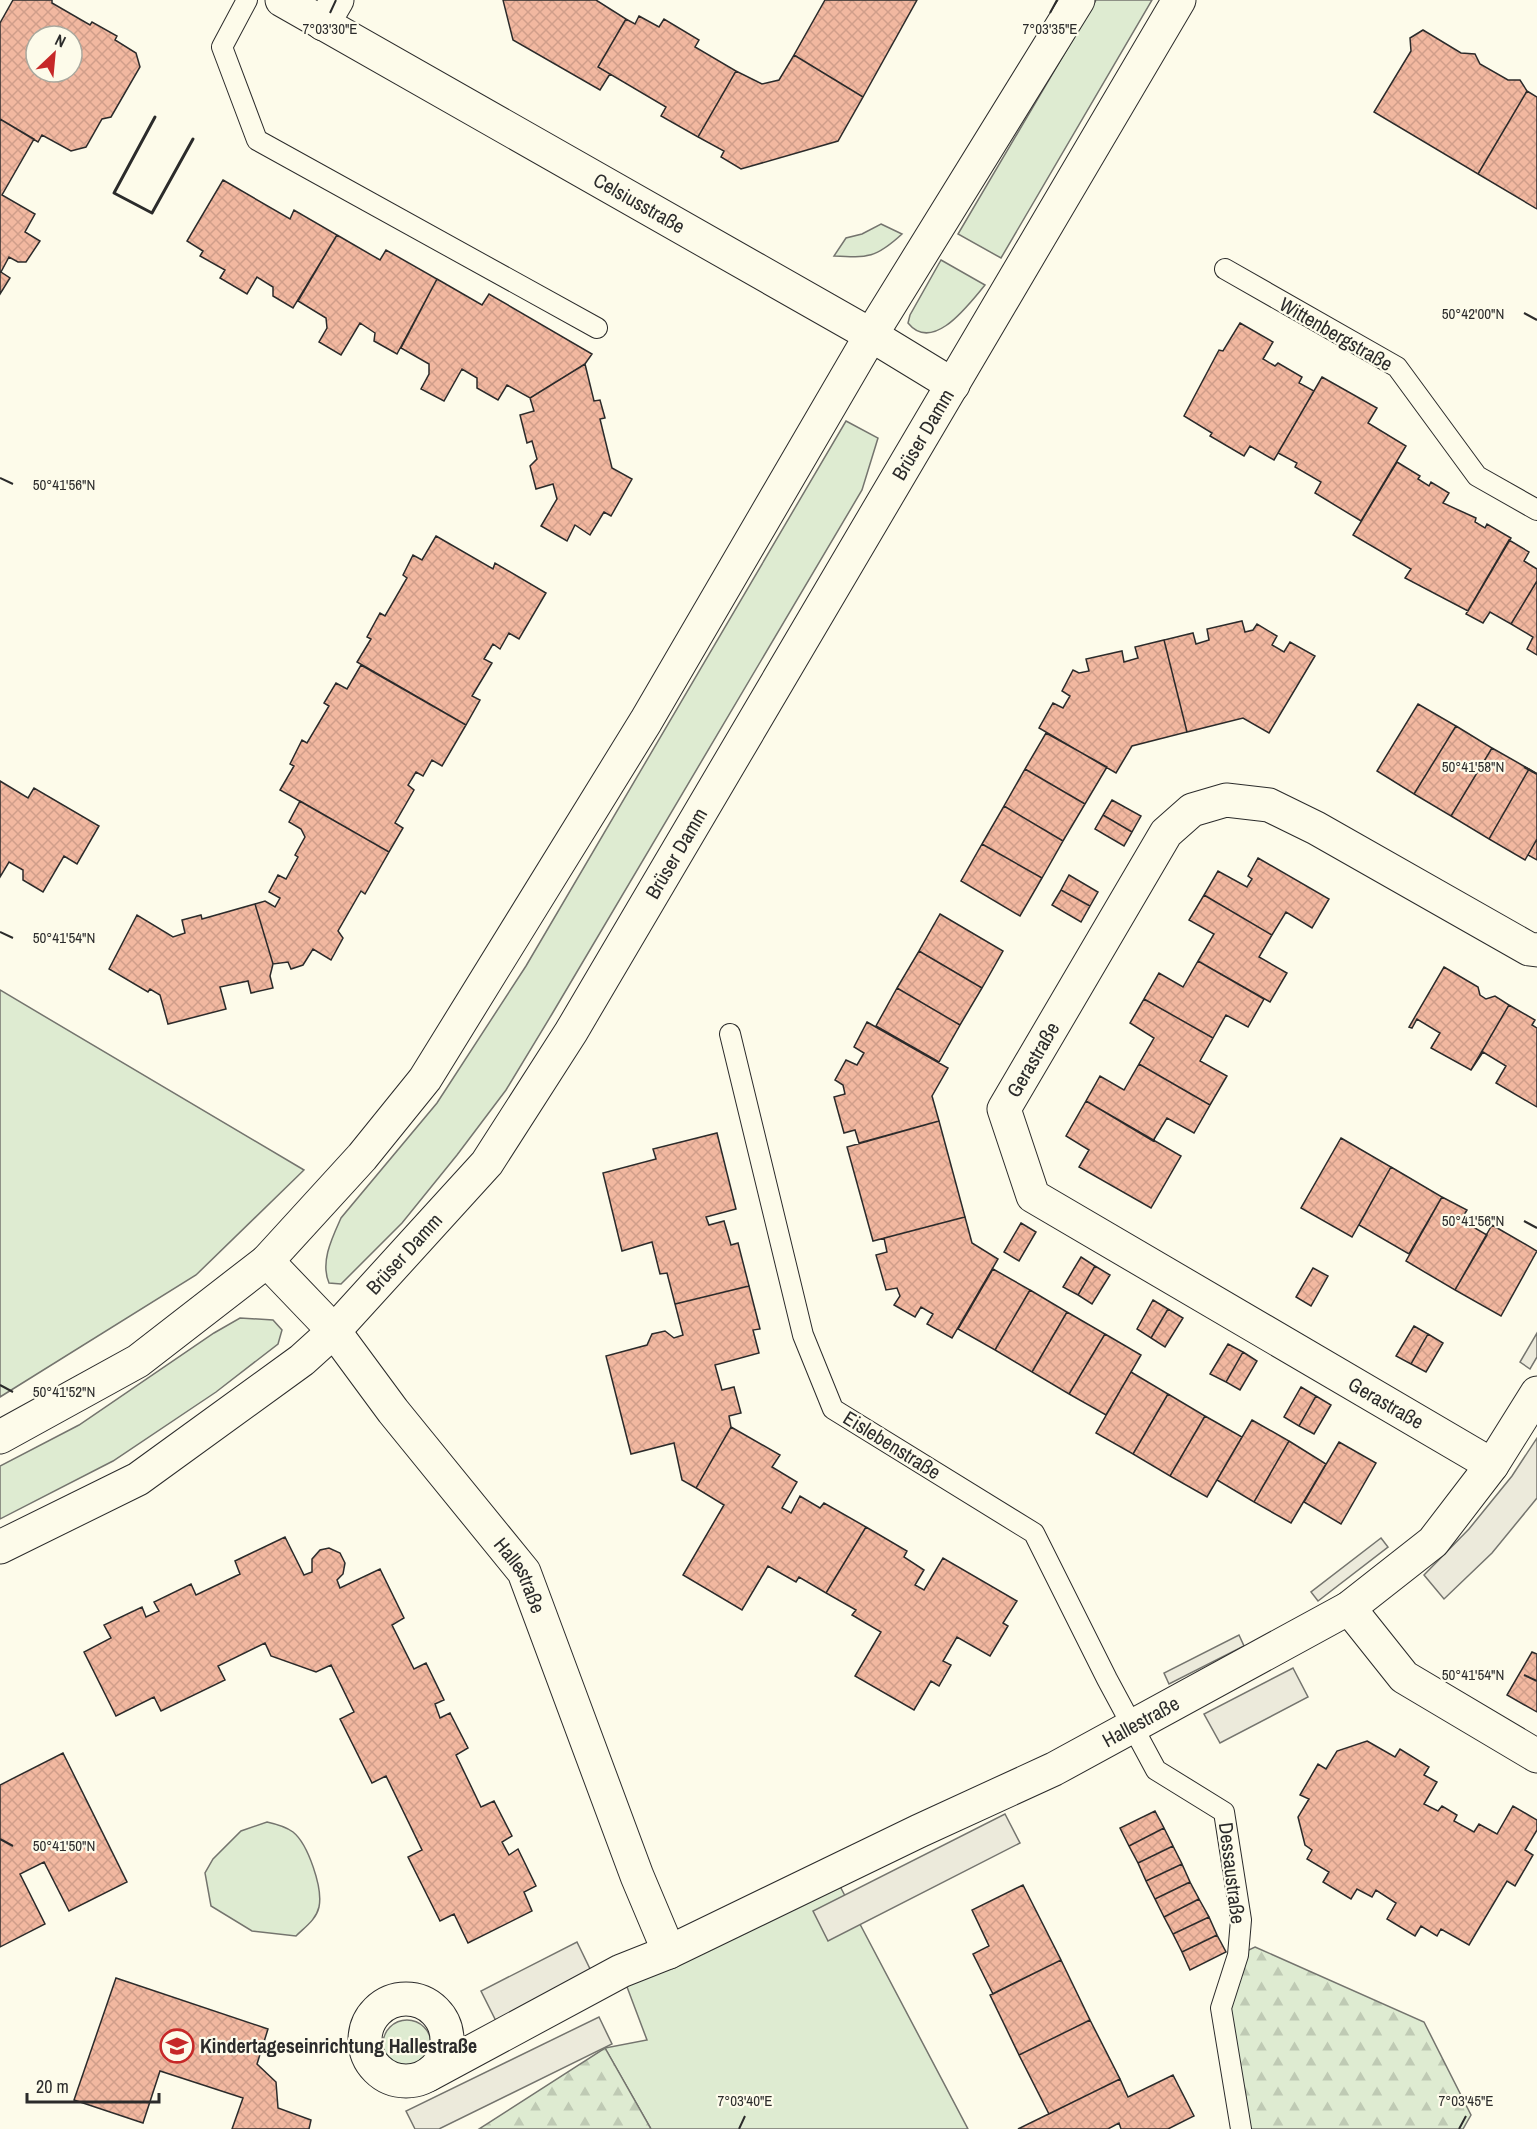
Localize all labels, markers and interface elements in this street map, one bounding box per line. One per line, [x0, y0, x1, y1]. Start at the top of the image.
text: 7°03'30"E [302, 18, 358, 39]
text: 7°03'35"E [1022, 18, 1078, 39]
north arrow [24, 24, 84, 84]
text: N [51, 29, 70, 52]
street label: Celsiusstraße [589, 166, 690, 240]
street label: Wittenbergstraße [1275, 290, 1398, 377]
text: 50°42'00"N [1442, 303, 1504, 324]
street label: Brüser Damm [885, 384, 960, 485]
text: 50°41'56"N [33, 474, 95, 495]
text: 50°41'58"N [1442, 756, 1504, 777]
street label: Brüser Damm [639, 803, 713, 903]
text: 50°41'54"N [33, 927, 95, 948]
street label: Gerastraße [1000, 1017, 1065, 1102]
street label: Brüser Damm [360, 1207, 448, 1300]
text: 50°41'56"N [1442, 1210, 1504, 1231]
street label: Gerastraße [1344, 1370, 1429, 1435]
text: 50°41'52"N [33, 1381, 95, 1402]
street label: Eislebenstraße [838, 1404, 946, 1485]
street label: Hallestraße [488, 1532, 552, 1617]
text: 50°41'54"N [1442, 1664, 1504, 1685]
street label: Hallestraße [1097, 1689, 1184, 1753]
street label: Dessaustraße [1213, 1821, 1252, 1925]
text: 50°41'50"N [33, 1835, 95, 1856]
school or university icon: Kindertageseinrichtung Hallestraße [159, 2028, 195, 2064]
place label: Kindertageseinrichtung Hallestraße [200, 2032, 477, 2059]
scale bar [27, 2066, 159, 2104]
text: 20 m [36, 2074, 69, 2099]
text: 7°03'40"E [717, 2090, 773, 2111]
text: 7°03'45"E [1438, 2090, 1494, 2111]

